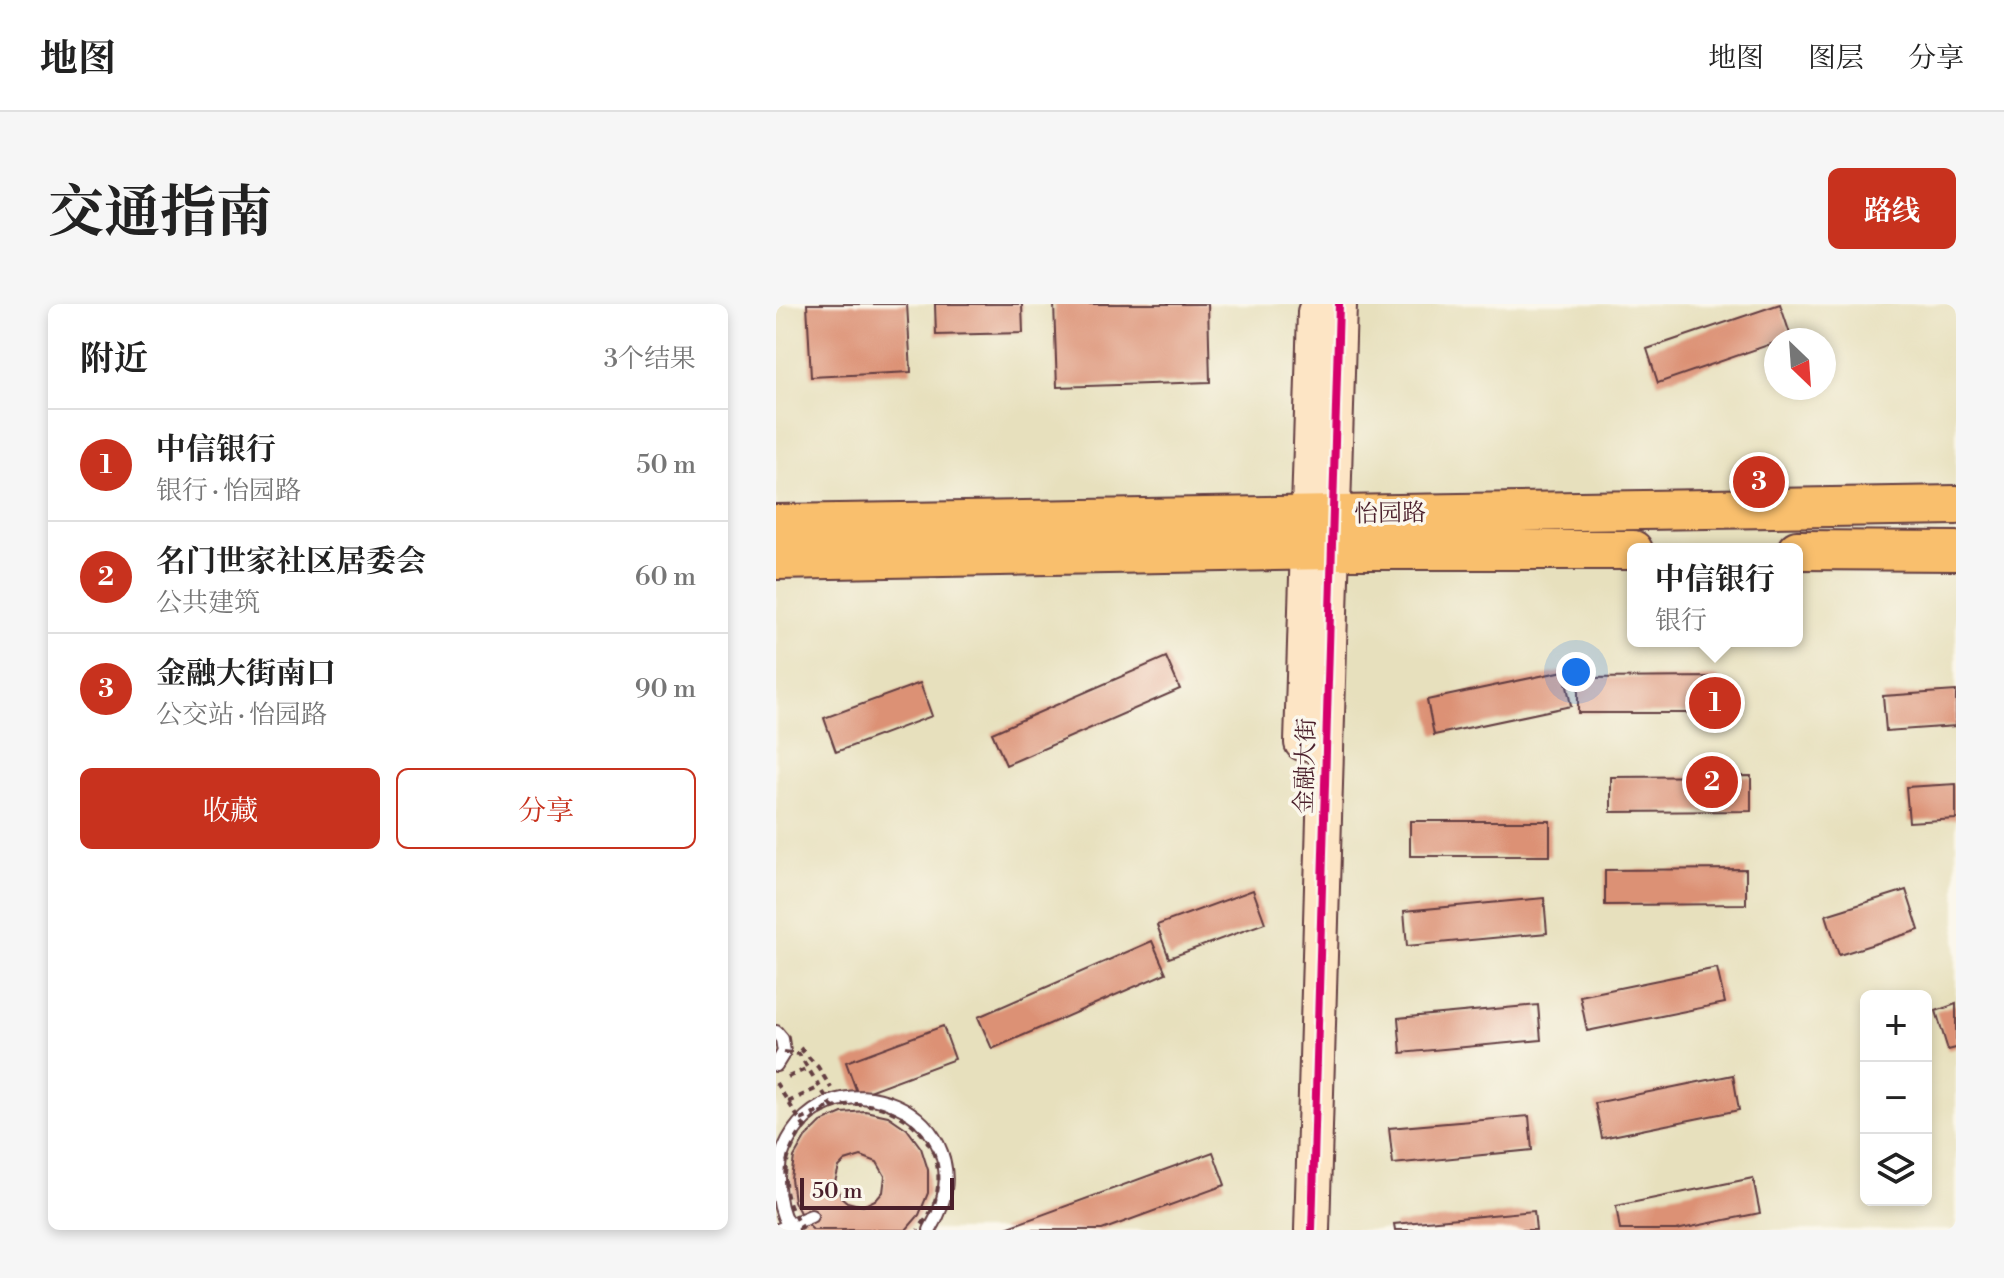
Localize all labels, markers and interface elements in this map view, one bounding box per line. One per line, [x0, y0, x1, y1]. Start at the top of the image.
text: 地图 [40, 36, 116, 83]
text: 地图 [1708, 41, 1764, 76]
text: 图层 [1808, 41, 1864, 76]
text: 分享 [1908, 41, 1964, 76]
button: 路线 [1828, 168, 1956, 249]
text: 交通指南 [48, 179, 272, 249]
north arrow [1764, 328, 1836, 400]
text: 附近 [80, 339, 148, 381]
text: 3个结果 [604, 343, 696, 375]
text: 中信银行 [156, 431, 276, 469]
text: 1 [100, 449, 112, 481]
text: 50 m [636, 449, 696, 481]
pin: 3 [1733, 452, 1785, 512]
text: 银行 · 怡园路 [156, 475, 301, 507]
street label: 怡园路 [1354, 498, 1426, 530]
text: 名门世家社区居委会 [156, 543, 426, 581]
popup [1627, 543, 1803, 647]
text: 2 [98, 561, 114, 593]
text: 60 m [635, 561, 696, 593]
text: 中信银行 [1655, 561, 1775, 599]
text: 公共建筑 [156, 587, 260, 619]
text: 银行 [1655, 605, 1707, 637]
your location [1556, 652, 1596, 692]
text: 金融大街南口 [156, 655, 336, 693]
text: 3 [98, 673, 114, 705]
text: 90 m [635, 673, 696, 705]
pin: 1 [1689, 673, 1741, 733]
text: 公交站 · 怡园路 [156, 699, 327, 731]
street label: 金融大街 [1289, 718, 1323, 815]
pin: 2 [1686, 752, 1738, 812]
button: 收藏 [80, 768, 380, 849]
button: 分享 [396, 768, 696, 849]
map controls [1860, 990, 1932, 1206]
button: + [1860, 990, 1932, 1062]
button: − [1860, 1062, 1932, 1134]
button: layers [1860, 1134, 1932, 1206]
scale bar [800, 1174, 954, 1210]
text: 50 m [812, 1178, 863, 1205]

